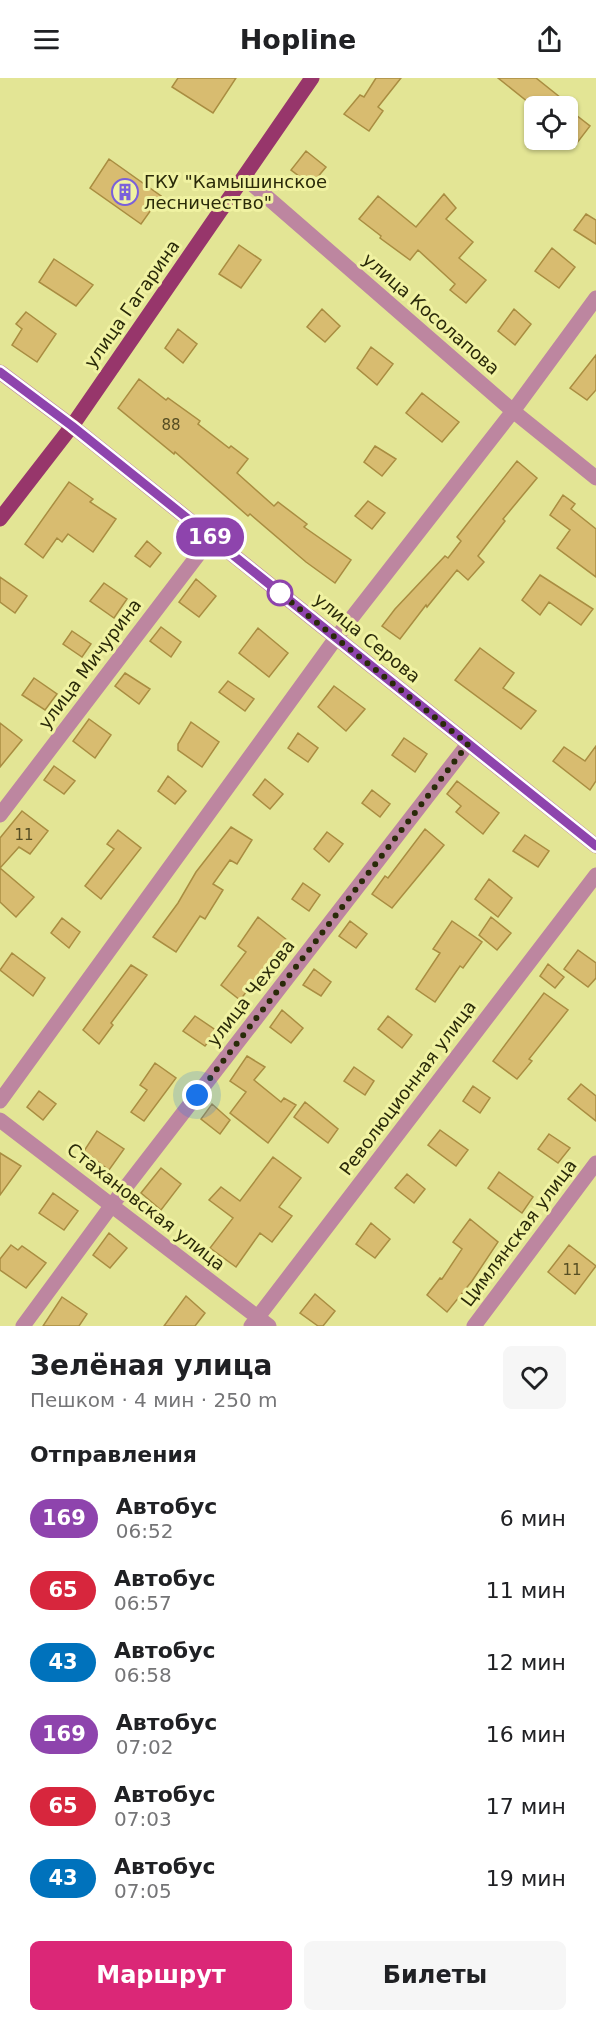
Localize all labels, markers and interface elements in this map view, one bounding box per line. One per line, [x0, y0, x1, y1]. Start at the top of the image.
icon: menu [30, 23, 63, 56]
icon: share [533, 23, 566, 56]
text: Hopline [240, 24, 356, 55]
map controls [524, 96, 578, 150]
button: locate [524, 96, 578, 150]
place label: ГКУ "Камышинское лесничество" [144, 171, 327, 213]
building icon: ГКУ "Камышинское лесничество" [110, 177, 140, 207]
street label: улица Гагарина [80, 236, 184, 372]
street label: улица Косолапова [359, 248, 504, 379]
house number: 88 [161, 416, 181, 434]
line badge: 169 [176, 518, 244, 556]
text: 169 [188, 525, 232, 549]
unlabelled marker [267, 580, 293, 606]
street label: улица Серова [310, 588, 425, 687]
street label: улица Мичурина [34, 595, 145, 733]
house number: 11 [14, 826, 34, 844]
street label: улица Чехова [202, 935, 299, 1050]
street label: Революционная улица [335, 996, 480, 1179]
your location [182, 1080, 212, 1110]
street label: Стахановская улица [63, 1138, 229, 1275]
street label: Цимлянская улица [456, 1155, 581, 1310]
house number: 11 [562, 1261, 582, 1279]
button: heart [503, 1346, 566, 1409]
text: Зелёная улица [30, 1349, 272, 1382]
text: Пешком · 4 мин · 250 m [30, 1388, 277, 1412]
text: Отправления [30, 1442, 197, 1467]
text: Автобус [116, 1494, 217, 1519]
text: 169 [42, 1506, 86, 1530]
text: 6 мин [500, 1506, 566, 1531]
text: 06:52 [116, 1519, 173, 1543]
text: Автобус [114, 1566, 216, 1591]
text: 65 [48, 1578, 78, 1602]
text: 11 мин [486, 1578, 566, 1603]
text: 06:57 [114, 1591, 172, 1615]
text: Автобус [114, 1638, 216, 1663]
text: 43 [48, 1650, 78, 1674]
text: 12 мин [486, 1650, 566, 1675]
text: 06:58 [114, 1663, 172, 1687]
text: Автобус [116, 1710, 217, 1735]
text: 169 [42, 1722, 86, 1746]
text: 16 мин [486, 1722, 566, 1747]
text: 07:02 [116, 1735, 173, 1759]
text: Автобус [114, 1782, 216, 1807]
text: 65 [48, 1794, 78, 1818]
text: 17 мин [486, 1794, 566, 1819]
text: 07:03 [114, 1807, 172, 1831]
text: Автобус [114, 1854, 216, 1879]
text: 43 [48, 1866, 78, 1890]
text: 19 мин [486, 1866, 566, 1891]
text: 07:05 [114, 1879, 172, 1903]
button: Маршрут [30, 1941, 292, 2010]
button: Билеты [304, 1941, 566, 2010]

